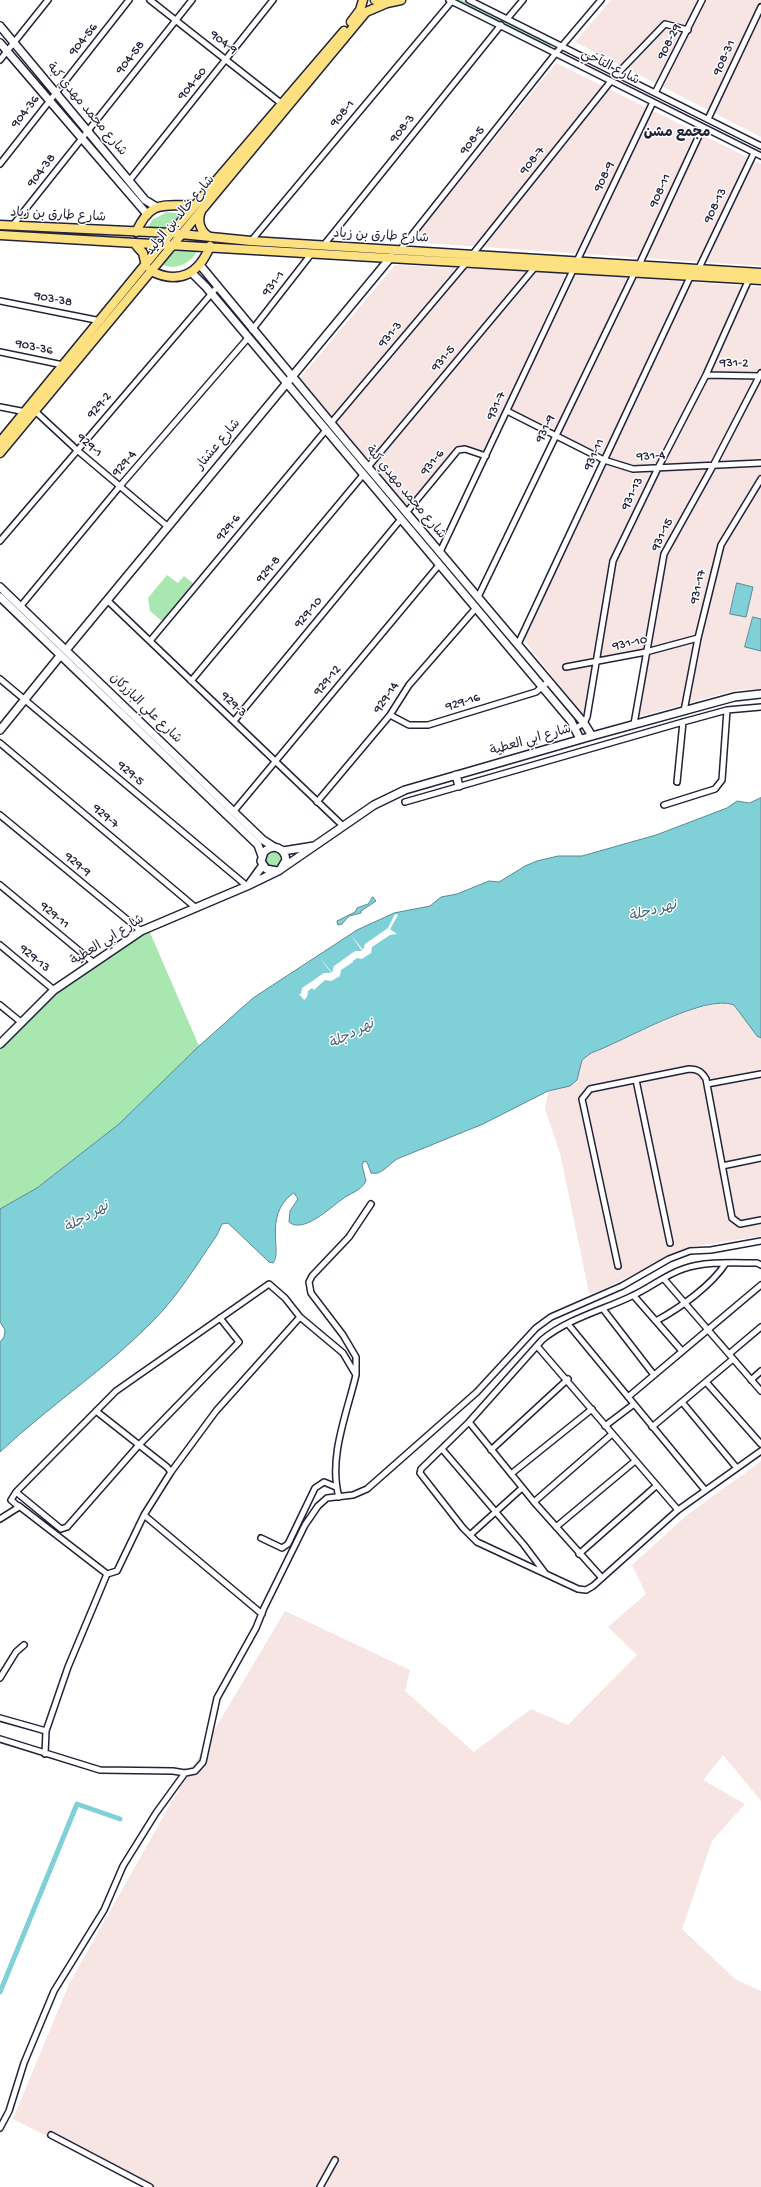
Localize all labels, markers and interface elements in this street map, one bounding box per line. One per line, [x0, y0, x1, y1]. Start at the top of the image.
street label: 904-56 [66, 20, 102, 60]
street label: 908-29 [654, 22, 686, 62]
street label: 904-9 [206, 27, 240, 59]
street label: 904-58 [113, 38, 149, 78]
street label: 908-31 [710, 38, 740, 78]
street label: شارع التآخي [578, 47, 642, 89]
street label: شارع محمد مهدي كبة [43, 60, 129, 160]
street label: 904-60 [175, 64, 211, 104]
street label: 904-36 [8, 92, 44, 132]
street label: 908-1 [327, 97, 359, 131]
street label: 908-3 [387, 112, 419, 146]
street label: 908-5 [457, 124, 489, 158]
district label: مجمع مشن [644, 126, 710, 142]
street label: 908-7 [517, 144, 549, 178]
street label: 904-38 [24, 151, 60, 191]
street label: 908-9 [591, 159, 619, 195]
street label: 908-11 [646, 172, 676, 210]
street label: شارع خالد بن الوليد [143, 173, 219, 259]
street label: 908-13 [701, 186, 731, 226]
street label: شارع طارق بن زياد [10, 206, 106, 226]
street label: شارع طارق بن زياد [333, 227, 429, 247]
street label: 931-1 [259, 268, 289, 300]
street label: 903-38 [33, 289, 73, 311]
street label: 931-3 [376, 319, 406, 351]
street label: 903-36 [14, 336, 54, 360]
street label: 931-5 [429, 343, 459, 375]
street label: 931-2 [719, 356, 749, 372]
street label: 931-7 [484, 389, 510, 423]
street label: 929-2 [84, 390, 116, 422]
street label: 931-9 [533, 413, 559, 445]
street label: شارع عشتار [193, 416, 245, 474]
street label: 929-1 [73, 431, 105, 461]
street label: 931-11 [581, 437, 609, 473]
street label: شارع محمد مهدي كبة [362, 443, 448, 543]
street label: 931-6 [418, 447, 448, 479]
street label: 929-4 [109, 448, 141, 480]
street label: 931-4 [636, 448, 666, 466]
street label: 931-13 [618, 475, 648, 513]
street label: 929-6 [213, 511, 245, 545]
street label: 931-15 [648, 516, 678, 554]
street label: 929-8 [253, 553, 285, 587]
street label: 931-17 [687, 568, 711, 606]
street label: 929-10 [291, 594, 327, 632]
street label: 931-10 [611, 633, 649, 655]
street label: 929-12 [311, 663, 345, 699]
street label: شارع علي البازركان [106, 671, 184, 747]
street label: 929-14 [371, 679, 403, 717]
street label: 929-3 [217, 689, 249, 721]
street label: 929-16 [444, 690, 482, 716]
street label: شارع ابي العطية [489, 722, 573, 760]
street label: 929-5 [113, 758, 147, 790]
street label: 929-7 [88, 801, 122, 833]
street label: 929-9 [60, 849, 94, 881]
water label: نهر دجلة [627, 898, 679, 926]
street label: 929-11 [36, 899, 72, 933]
street label: شارع ابي العطية [68, 912, 148, 970]
street label: 929-13 [15, 942, 53, 976]
water label: نهر دجلة [326, 1016, 378, 1054]
water label: نهر دجلة [62, 1199, 112, 1237]

